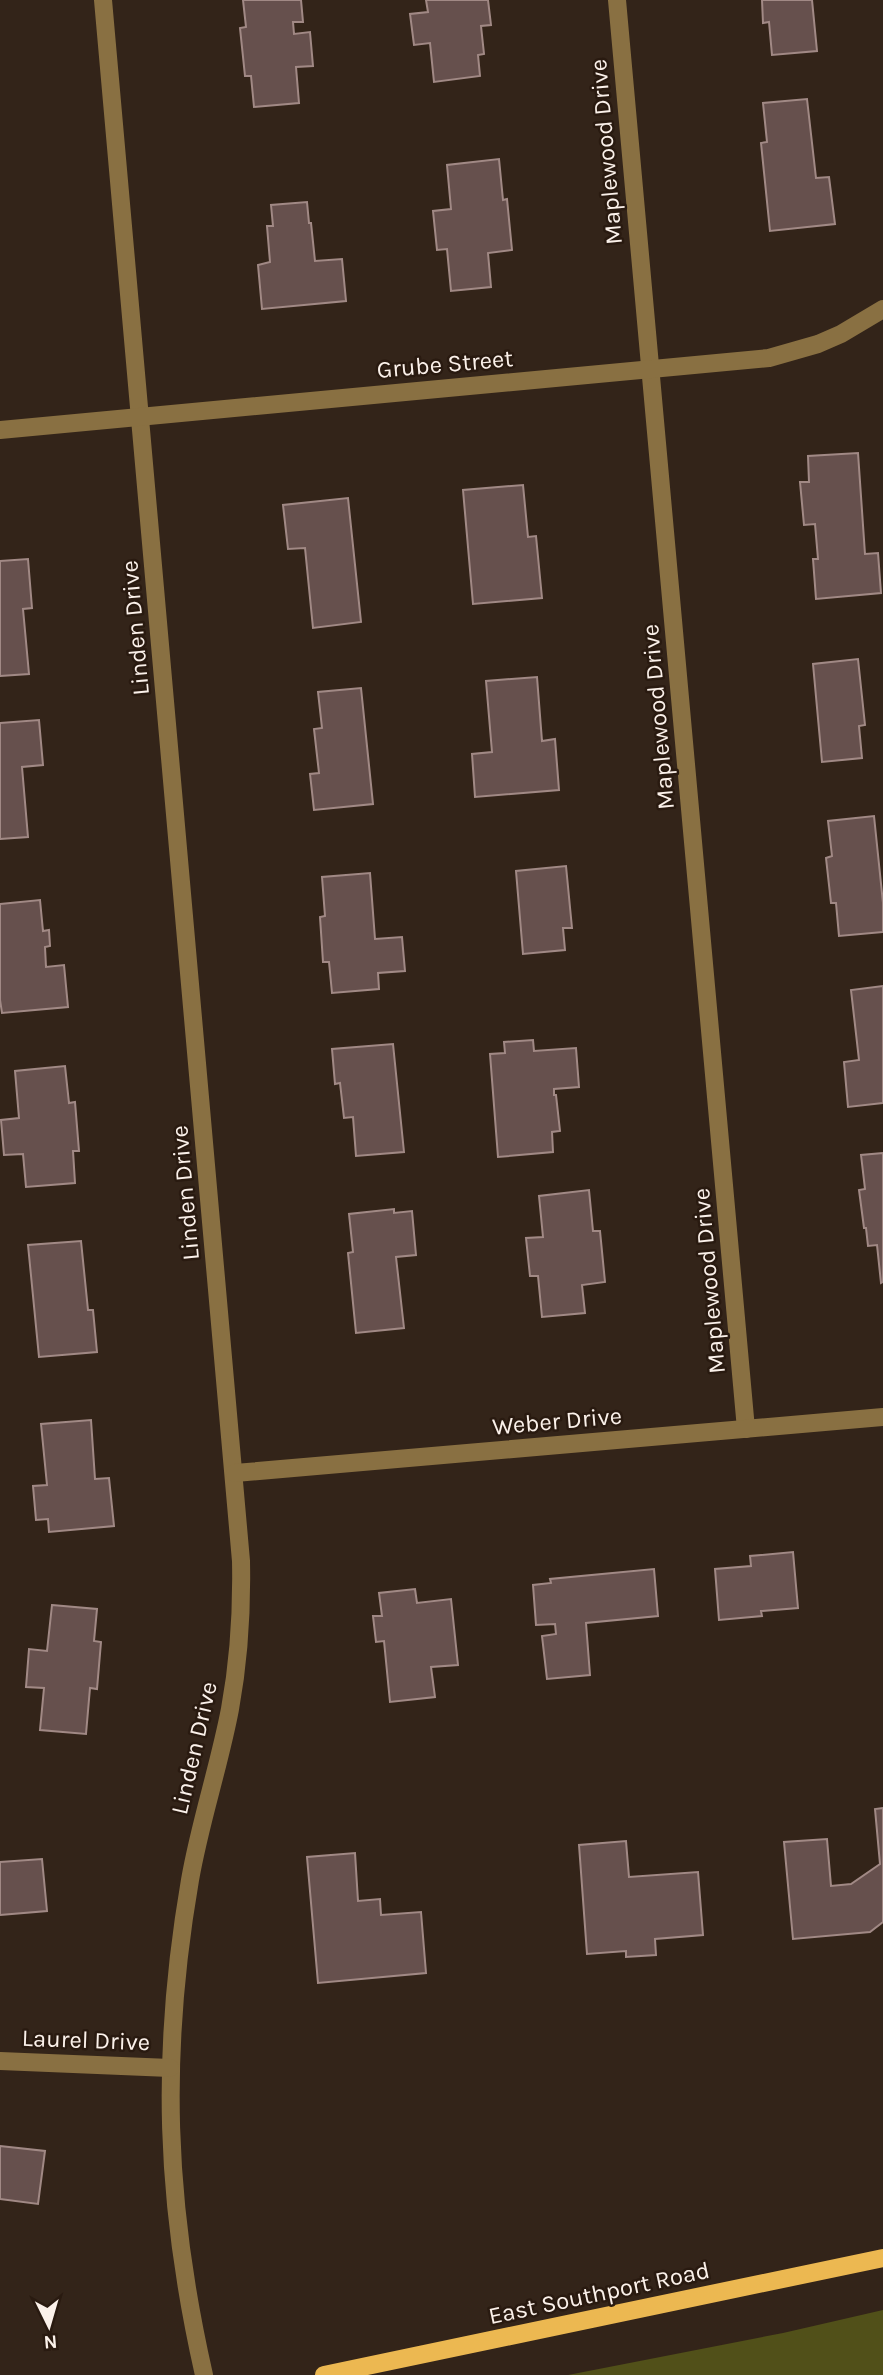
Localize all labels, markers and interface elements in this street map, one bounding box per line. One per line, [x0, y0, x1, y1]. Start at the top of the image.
street label: Maplewood Drive [584, 58, 628, 246]
street label: Grube Street [376, 344, 514, 384]
street label: Linden Drive [115, 559, 155, 697]
street label: Maplewood Drive [636, 623, 680, 811]
street label: Linden Drive [165, 1124, 205, 1262]
street label: Maplewood Drive [687, 1187, 731, 1375]
street label: Weber Drive [491, 1401, 623, 1441]
street label: Linden Drive [165, 1679, 223, 1817]
street label: Laurel Drive [21, 2024, 151, 2056]
street label: East Southport Road [486, 2256, 712, 2330]
north arrow [14, 2291, 84, 2361]
text: N [43, 2330, 58, 2353]

